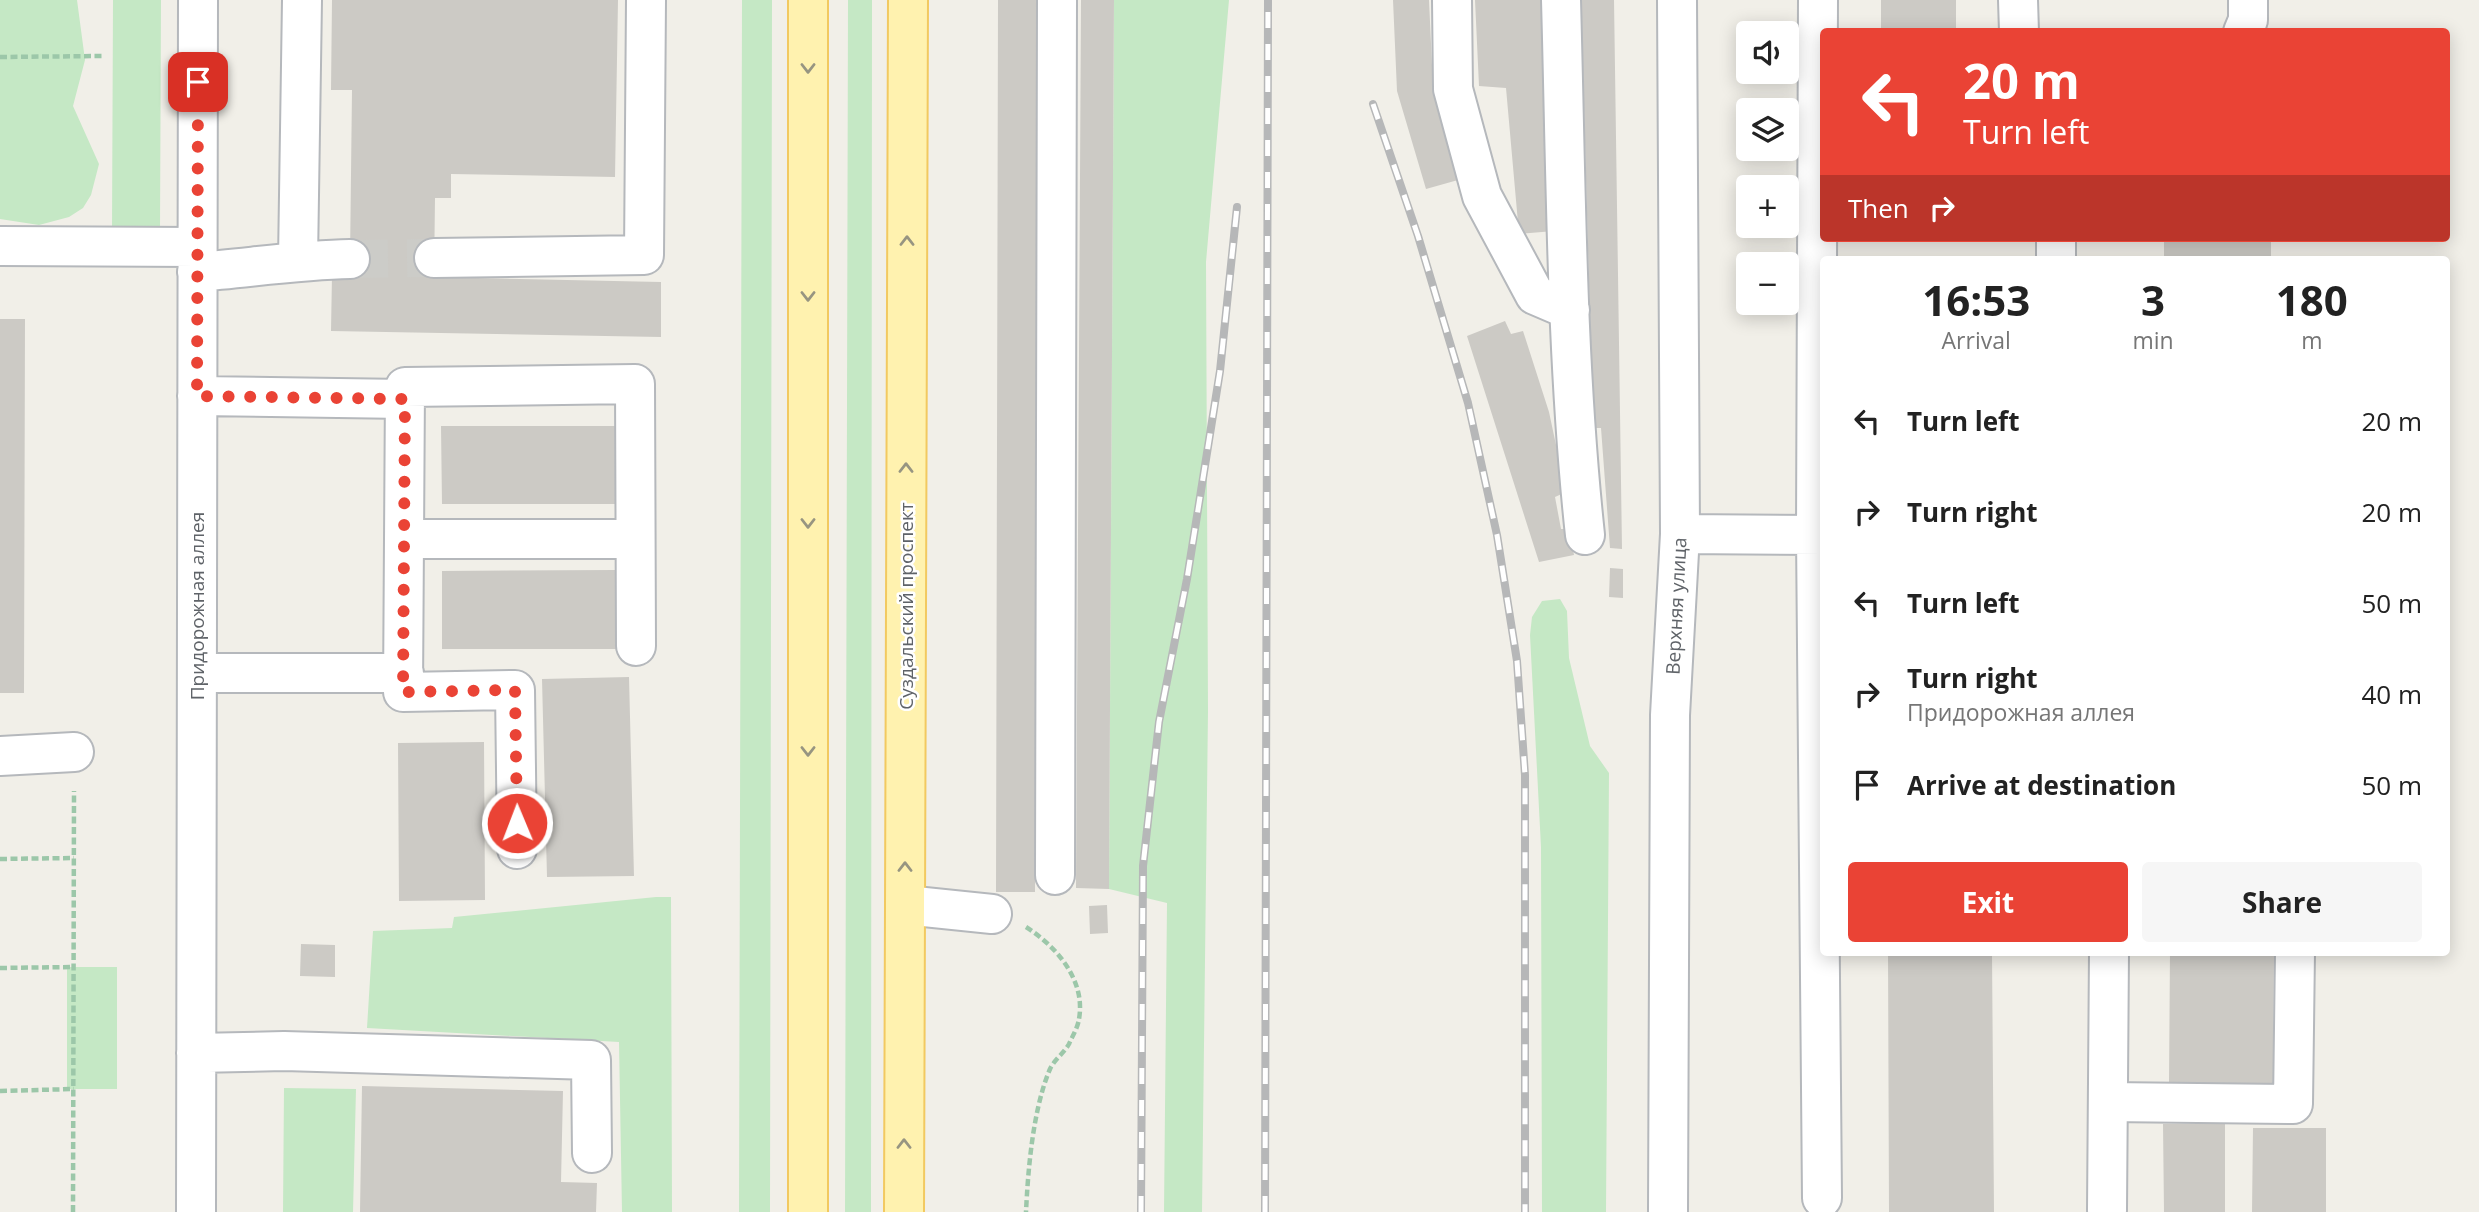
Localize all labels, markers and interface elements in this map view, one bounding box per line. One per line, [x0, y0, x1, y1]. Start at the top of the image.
map controls [1736, 21, 1799, 315]
button: sound [1736, 21, 1799, 84]
text: 20 m [1963, 47, 2080, 113]
pin [168, 52, 228, 112]
icon: left [1848, 56, 1939, 147]
icon: arrive [179, 63, 217, 101]
one-way arrow [800, 63, 816, 74]
button: layers [1736, 98, 1799, 161]
text: Turn left [1963, 110, 2089, 153]
button: + [1736, 175, 1799, 238]
icon: right [1923, 189, 1961, 227]
text: Then [1848, 190, 1909, 226]
one-way arrow [899, 235, 915, 246]
button: − [1736, 252, 1799, 315]
text: 16:53 [1922, 271, 2030, 328]
text: 3 [2141, 271, 2165, 328]
text: 180 [2276, 271, 2348, 328]
one-way arrow [800, 291, 816, 301]
text: Arrival [1942, 324, 2011, 356]
text: min [2132, 324, 2174, 356]
text: m [2301, 324, 2322, 356]
icon: left [1848, 402, 1886, 440]
text: Turn left [1907, 403, 2019, 439]
text: 20 m [2361, 403, 2422, 439]
one-way arrow [898, 463, 914, 473]
icon: right [1848, 493, 1886, 531]
text: Turn right [1907, 494, 2038, 530]
text: 20 m [2361, 494, 2422, 530]
street label: Суздальский проспект [893, 502, 919, 710]
street label: Придорожная аллея [184, 512, 210, 700]
one-way arrow [800, 518, 816, 529]
street label: Верхняя улица [1659, 537, 1693, 675]
icon: left [1848, 584, 1886, 622]
text: Turn left [1907, 585, 2019, 621]
text: 50 m [2361, 585, 2422, 621]
text: Turn right [1907, 660, 2038, 696]
icon: right [1848, 675, 1886, 713]
text: 40 m [2361, 676, 2422, 712]
text: Придорожная аллея [1907, 696, 2135, 728]
one-way arrow [800, 746, 816, 756]
icon: arrive [1848, 766, 1886, 804]
text: Arrive at destination [1907, 767, 2176, 803]
text: 50 m [2361, 767, 2422, 803]
position arrow [480, 786, 554, 860]
one-way arrow [897, 862, 913, 872]
button: Exit [1848, 862, 2128, 942]
button: Share [2142, 862, 2422, 942]
one-way arrow [896, 1138, 912, 1149]

